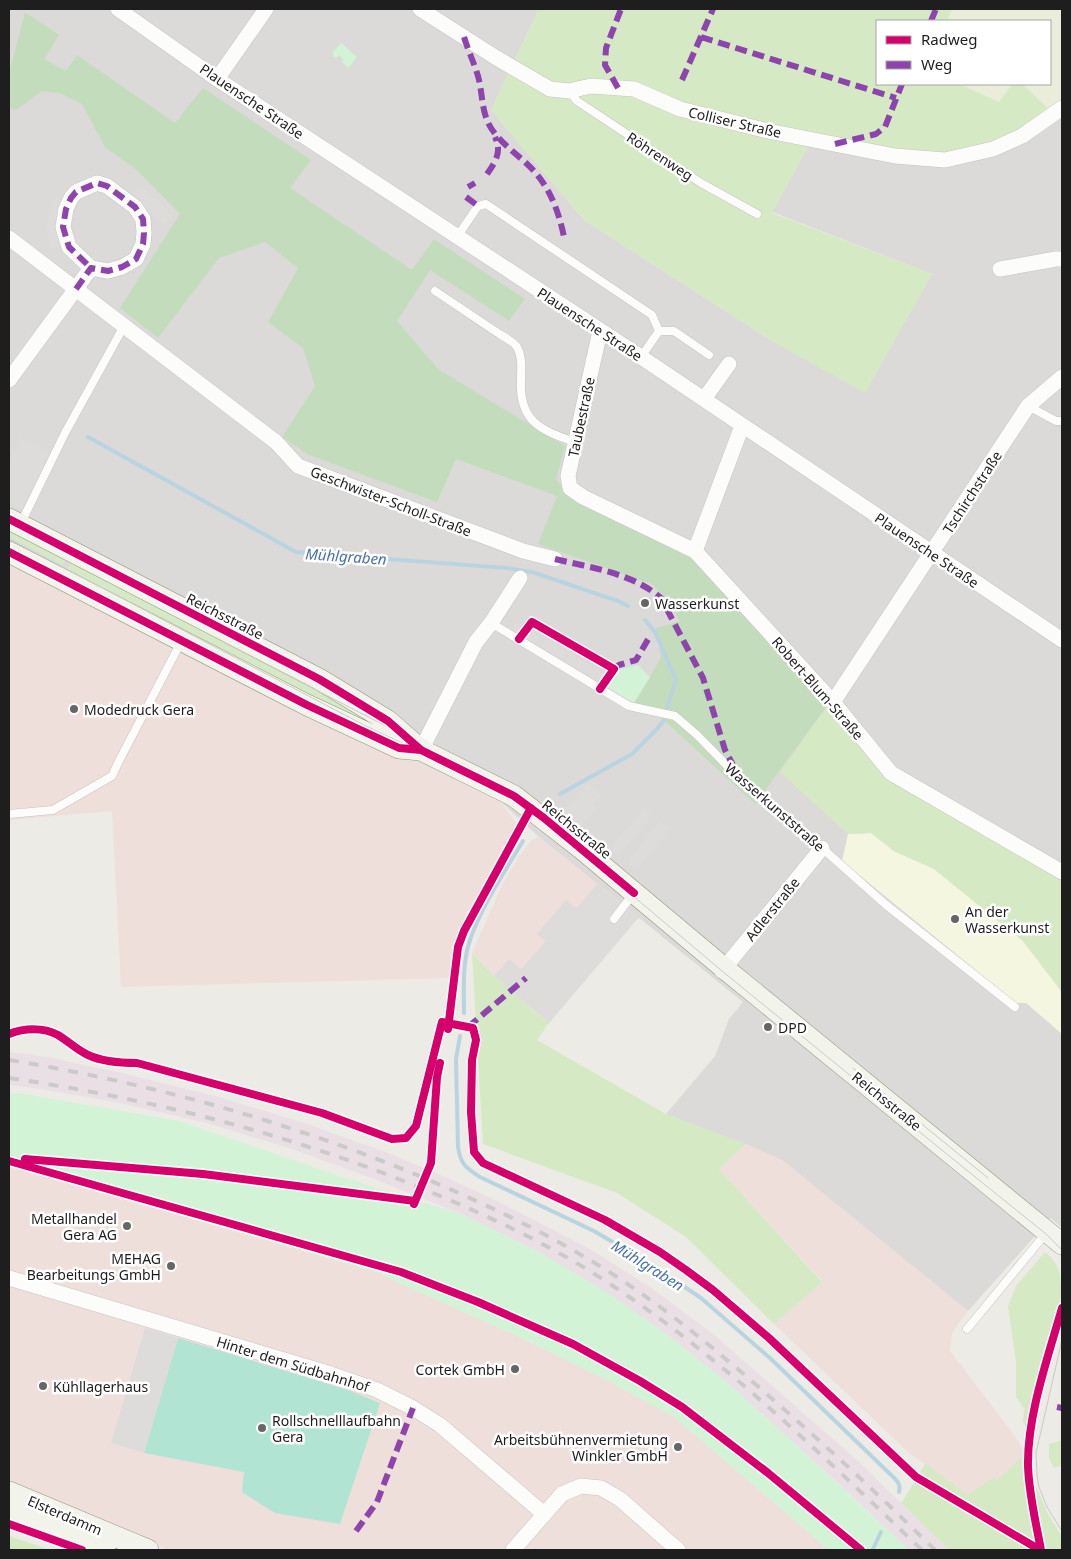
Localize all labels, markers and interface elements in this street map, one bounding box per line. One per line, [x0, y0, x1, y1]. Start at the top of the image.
legend [876, 20, 1051, 85]
text: Radweg [921, 29, 977, 49]
text: Weg [921, 54, 952, 74]
street label: Plauensche Straße [196, 59, 308, 143]
street label: Colliser Straße [687, 102, 784, 142]
street label: Röhrenweg [623, 128, 697, 184]
street label: Plauensche Straße [534, 283, 646, 365]
street label: Taubestraße [563, 375, 599, 459]
street label: Tschirchstraße [938, 447, 1006, 537]
street label: Geschwister-Scholl-Straße [308, 462, 474, 541]
street label: Plauensche Straße [871, 508, 983, 592]
water label: Mühlgraben [305, 543, 387, 569]
street label: Reichsstraße [183, 588, 267, 644]
place label: Wasserkunst [655, 594, 739, 613]
marker: Wasserkunst [639, 597, 651, 609]
street label: Robert-Blum-Straße [768, 632, 868, 744]
place label: Modedruck Gera [84, 700, 194, 719]
marker: Modedruck Gera [68, 703, 80, 715]
street label: Wasserkunststraße [721, 758, 829, 856]
street label: Reichsstraße [538, 795, 616, 863]
street label: Adlerstraße [740, 873, 804, 945]
place label: An der Wasserkunst [965, 902, 1049, 937]
marker: An der Wasserkunst [949, 913, 961, 925]
place label: DPD [778, 1018, 807, 1037]
marker: DPD [762, 1021, 774, 1033]
street label: Reichsstraße [848, 1067, 926, 1135]
place label: Metallhandel Gera AG [31, 1209, 117, 1244]
marker: Metallhandel Gera AG [121, 1220, 133, 1232]
water label: Mühlgraben [608, 1235, 688, 1295]
place label: MEHAG Bearbeitungs GmbH [27, 1249, 161, 1284]
marker: MEHAG Bearbeitungs GmbH [165, 1260, 177, 1272]
street label: Hinter dem Südbahnhof [214, 1332, 373, 1397]
place label: Cortek GmbH [416, 1360, 505, 1379]
marker: Cortek GmbH [509, 1363, 521, 1375]
place label: Kühllagerhaus [53, 1377, 148, 1396]
marker: Kühllagerhaus [37, 1380, 49, 1392]
place label: Rollschnelllaufbahn Gera [272, 1411, 401, 1446]
marker: Rollschnelllaufbahn Gera [256, 1422, 268, 1434]
place label: Arbeitsbühnenvermietung Winkler GmbH [494, 1430, 668, 1465]
marker: Arbeitsbühnenvermietung Winkler GmbH [672, 1441, 684, 1453]
street label: Elsterdamm [25, 1491, 105, 1539]

